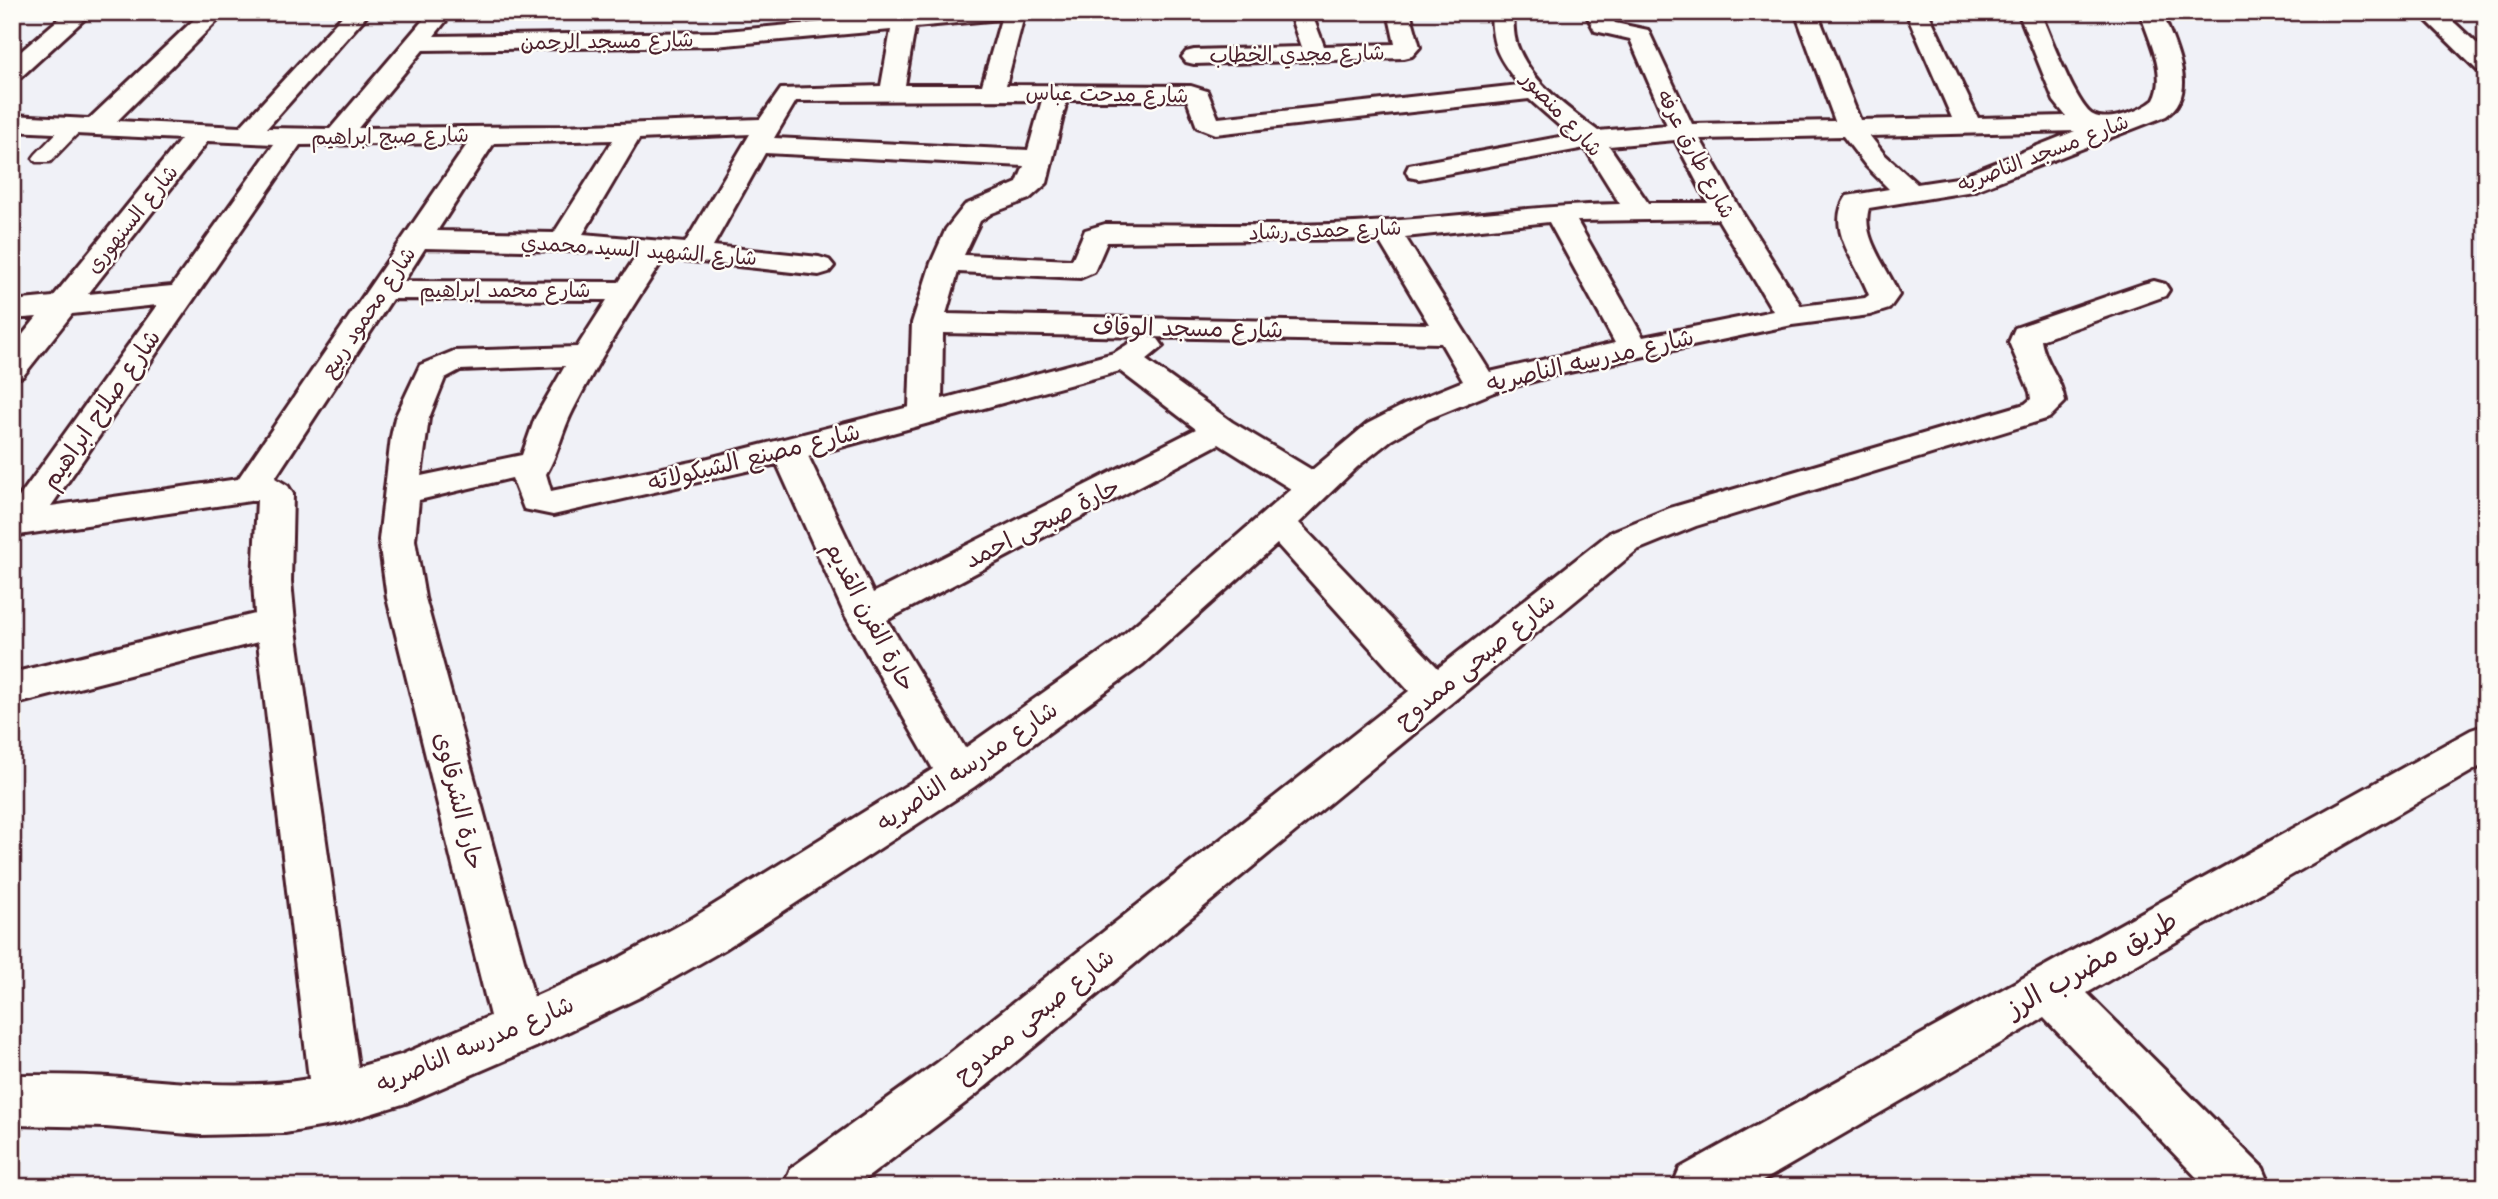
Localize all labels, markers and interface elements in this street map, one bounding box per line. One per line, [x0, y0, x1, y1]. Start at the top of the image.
street label: شارع مسجد الرحمن [520, 27, 694, 58]
street label: شارع مجدي الخطاب [1209, 40, 1385, 71]
street label: شارع منصور [1513, 65, 1607, 163]
street label: شارع مدحت عباس [1025, 81, 1189, 110]
street label: شارع طارق عرفه [1649, 86, 1740, 224]
street label: شارع مسجد الناصريه [1954, 109, 2133, 200]
street label: شارع صبح ابراهيم [311, 123, 469, 153]
street label: شارع السنهورى [81, 160, 185, 280]
street label: شارع حمدى رشاد [1248, 215, 1402, 248]
street label: شارع الشهيد السيد محمدي [520, 230, 758, 273]
street label: شارع محمود ربيع [316, 242, 423, 383]
street label: شارع محمد ابراهيم [419, 278, 591, 306]
street label: شارع مسجد الوقاف [1092, 312, 1284, 347]
street label: شارع مدرسه الناصريه [1484, 323, 1697, 400]
street label: شارع صلاح ابراهيم [36, 324, 170, 496]
street label: شارع مصنع الشيكولاته [645, 417, 864, 500]
street label: حارة صبحى احمد [960, 472, 1125, 575]
street label: حارة الفرن القديم [815, 536, 921, 698]
street label: شارع صبحى ممدوح [1389, 588, 1563, 736]
street label: شارع مدرسه الناصريه [871, 695, 1064, 839]
street label: حارة الشرقاوى [428, 729, 490, 873]
street label: طريق مضرب الرز [1999, 904, 2184, 1026]
street label: شارع صبحى ممدوح [948, 943, 1122, 1091]
street label: شارع مدرسه الناصريه [372, 990, 579, 1101]

